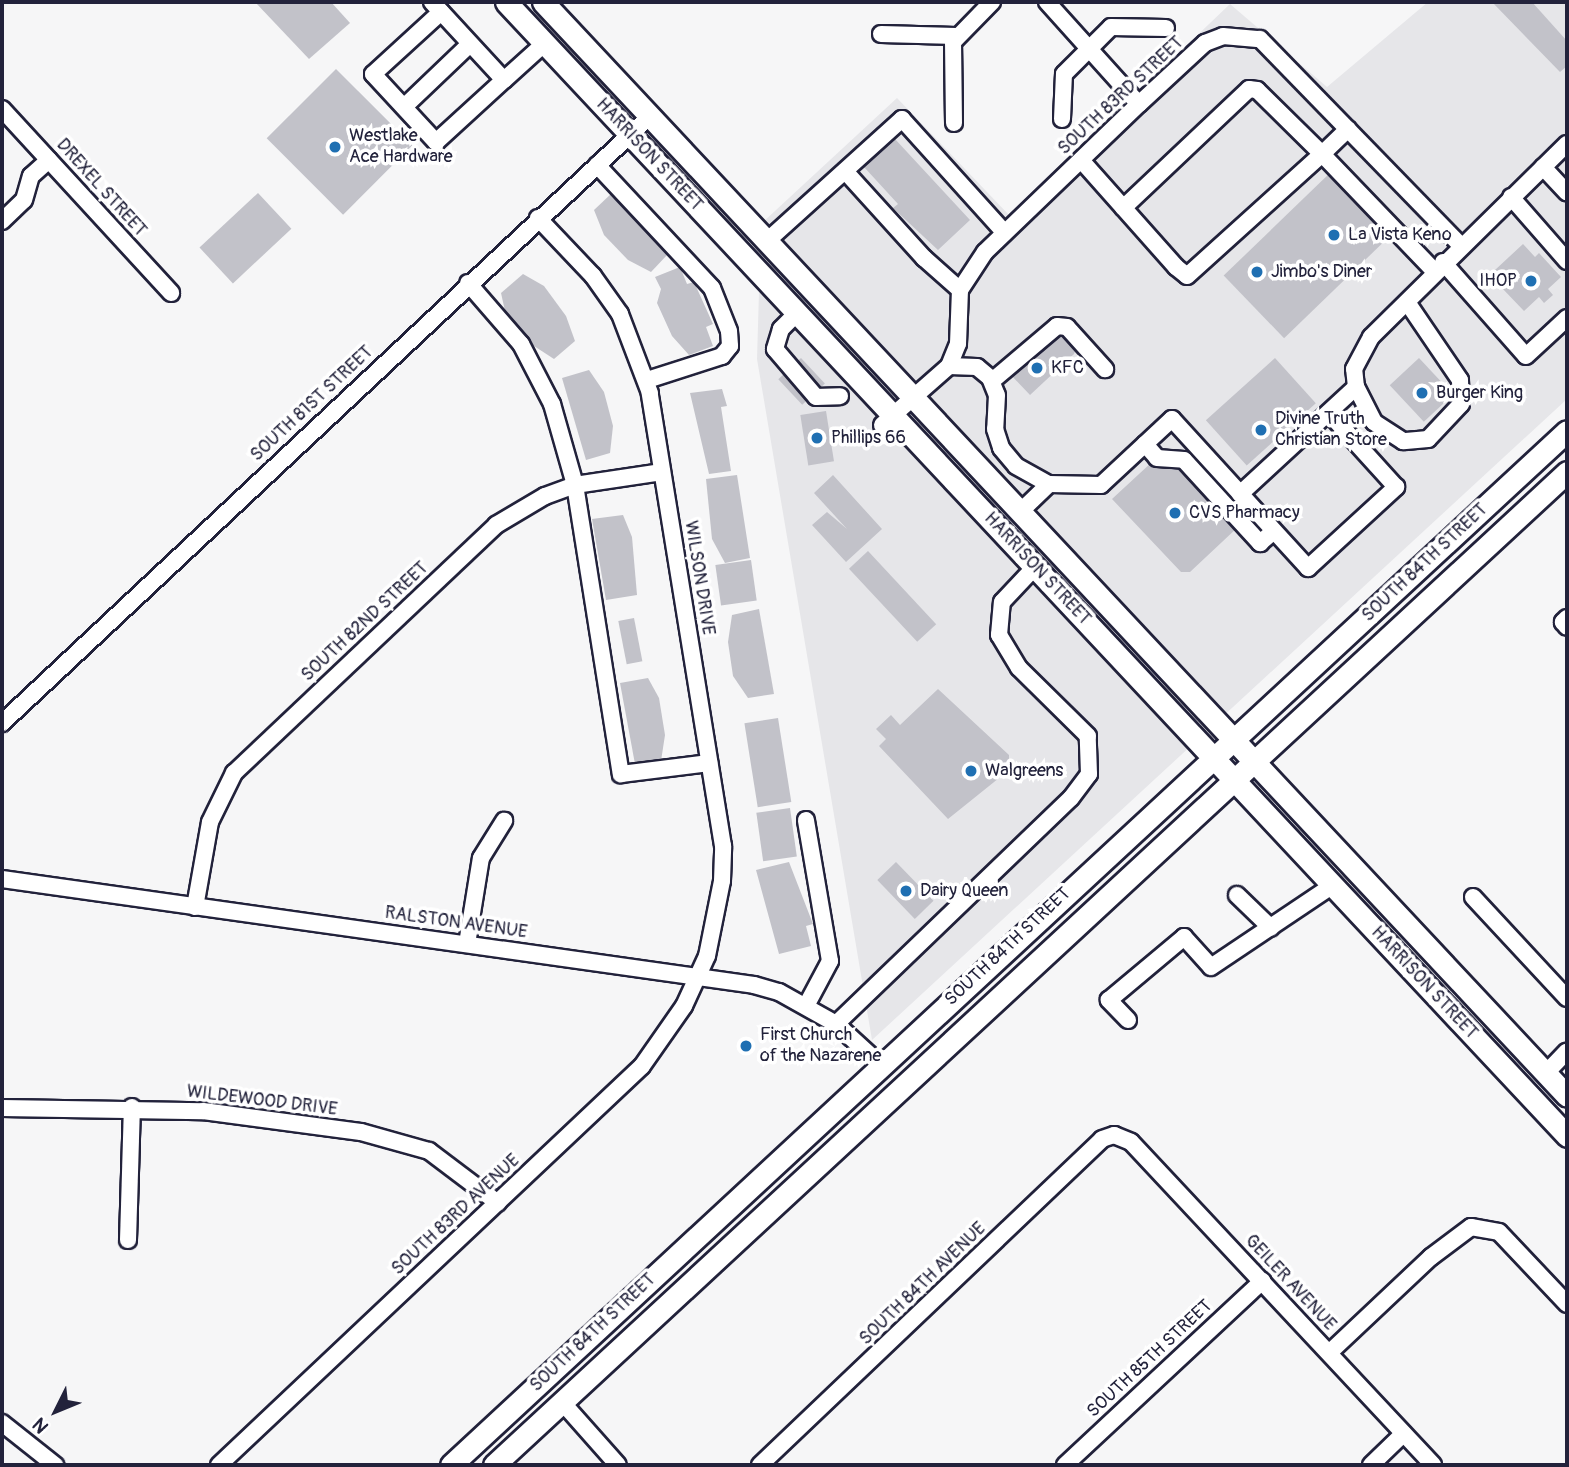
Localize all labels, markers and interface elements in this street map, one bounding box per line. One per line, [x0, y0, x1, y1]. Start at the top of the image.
street label: SOUTH 83RD STREET [1054, 32, 1188, 160]
street label: HARRISON STREET [591, 94, 707, 216]
place label: Westlake Ace Hardware [349, 126, 453, 168]
street label: DREXEL STREET [51, 135, 151, 241]
marker: Westlake Ace Hardware [327, 139, 343, 155]
place label: La Vista Keno [1348, 224, 1452, 246]
marker: La Vista Keno [1326, 227, 1342, 243]
place label: Jimbo's Diner [1271, 261, 1372, 283]
marker: Jimbo's Diner [1249, 264, 1265, 280]
place label: IHOP [1479, 270, 1517, 292]
marker: IHOP [1523, 273, 1539, 289]
street label: SOUTH 81ST STREET [246, 342, 378, 466]
place label: KFC [1051, 357, 1084, 379]
marker: KFC [1029, 360, 1045, 376]
place label: Burger King [1436, 382, 1523, 404]
marker: Burger King [1414, 385, 1430, 401]
place label: Divine Truth Christian Store [1275, 409, 1387, 452]
marker: Divine Truth Christian Store [1253, 422, 1269, 438]
place label: Phillips 66 [831, 427, 906, 449]
marker: Phillips 66 [809, 430, 825, 446]
street label: SOUTH 84TH STREET [1358, 499, 1492, 627]
place label: CVS Pharmacy [1189, 502, 1300, 524]
marker: CVS Pharmacy [1167, 505, 1183, 521]
street label: HARRISON STREET [979, 508, 1095, 630]
street label: WILSON DRIVE [679, 519, 719, 637]
street label: SOUTH 82ND STREET [297, 558, 433, 686]
place label: Walgreens [985, 760, 1063, 782]
marker: Walgreens [963, 763, 979, 779]
place label: Dairy Queen [920, 880, 1009, 902]
marker: Dairy Queen [898, 883, 914, 899]
street label: SOUTH 84TH STREET [941, 883, 1075, 1011]
street label: RALSTON AVENUE [383, 902, 529, 944]
street label: HARRISON STREET [1366, 922, 1482, 1044]
place label: First Church of the Nazarene [760, 1025, 881, 1068]
marker: First Church of the Nazarene [738, 1038, 754, 1054]
street label: WILDEWOOD DRIVE [185, 1081, 339, 1121]
street label: SOUTH 83RD AVENUE [388, 1150, 524, 1280]
street label: SOUTH 84TH AVENUE [855, 1218, 991, 1350]
street label: GEILER AVENUE [1240, 1230, 1340, 1336]
street label: SOUTH 84TH STREET [526, 1269, 660, 1397]
street label: SOUTH 85TH STREET [1083, 1296, 1217, 1422]
north arrow [21, 1376, 91, 1446]
text: N [27, 1412, 54, 1438]

